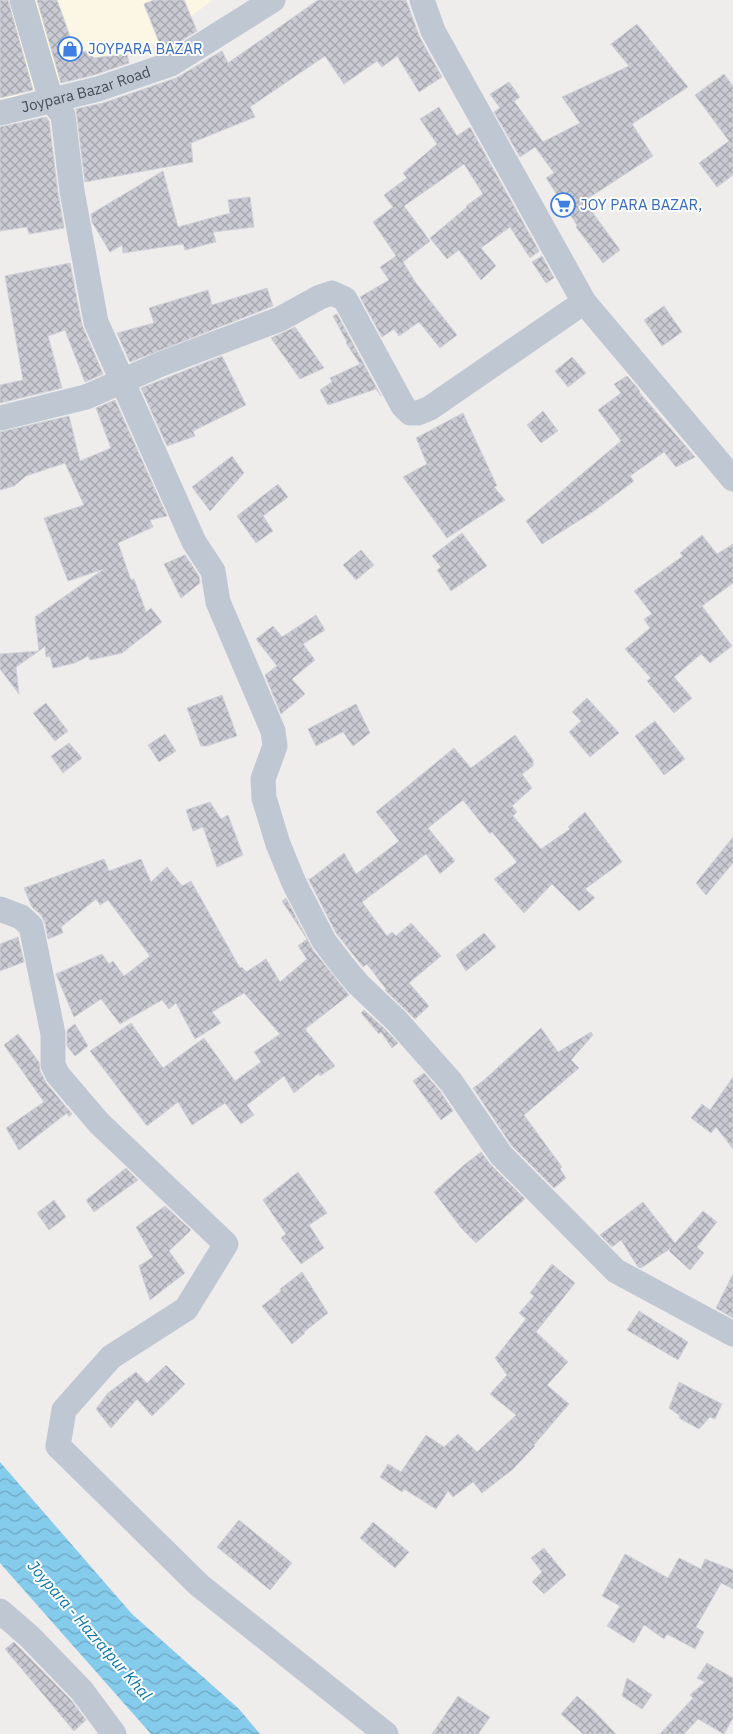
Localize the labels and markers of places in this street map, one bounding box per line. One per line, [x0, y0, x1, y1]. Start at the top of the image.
shop icon: JOYPARA BAZAR [57, 36, 83, 62]
place label: JOYPARA BAZAR [88, 39, 203, 58]
supermarket icon: JOY PARA BAZAR, [550, 192, 576, 218]
place label: JOY PARA BAZAR, [580, 195, 702, 214]

